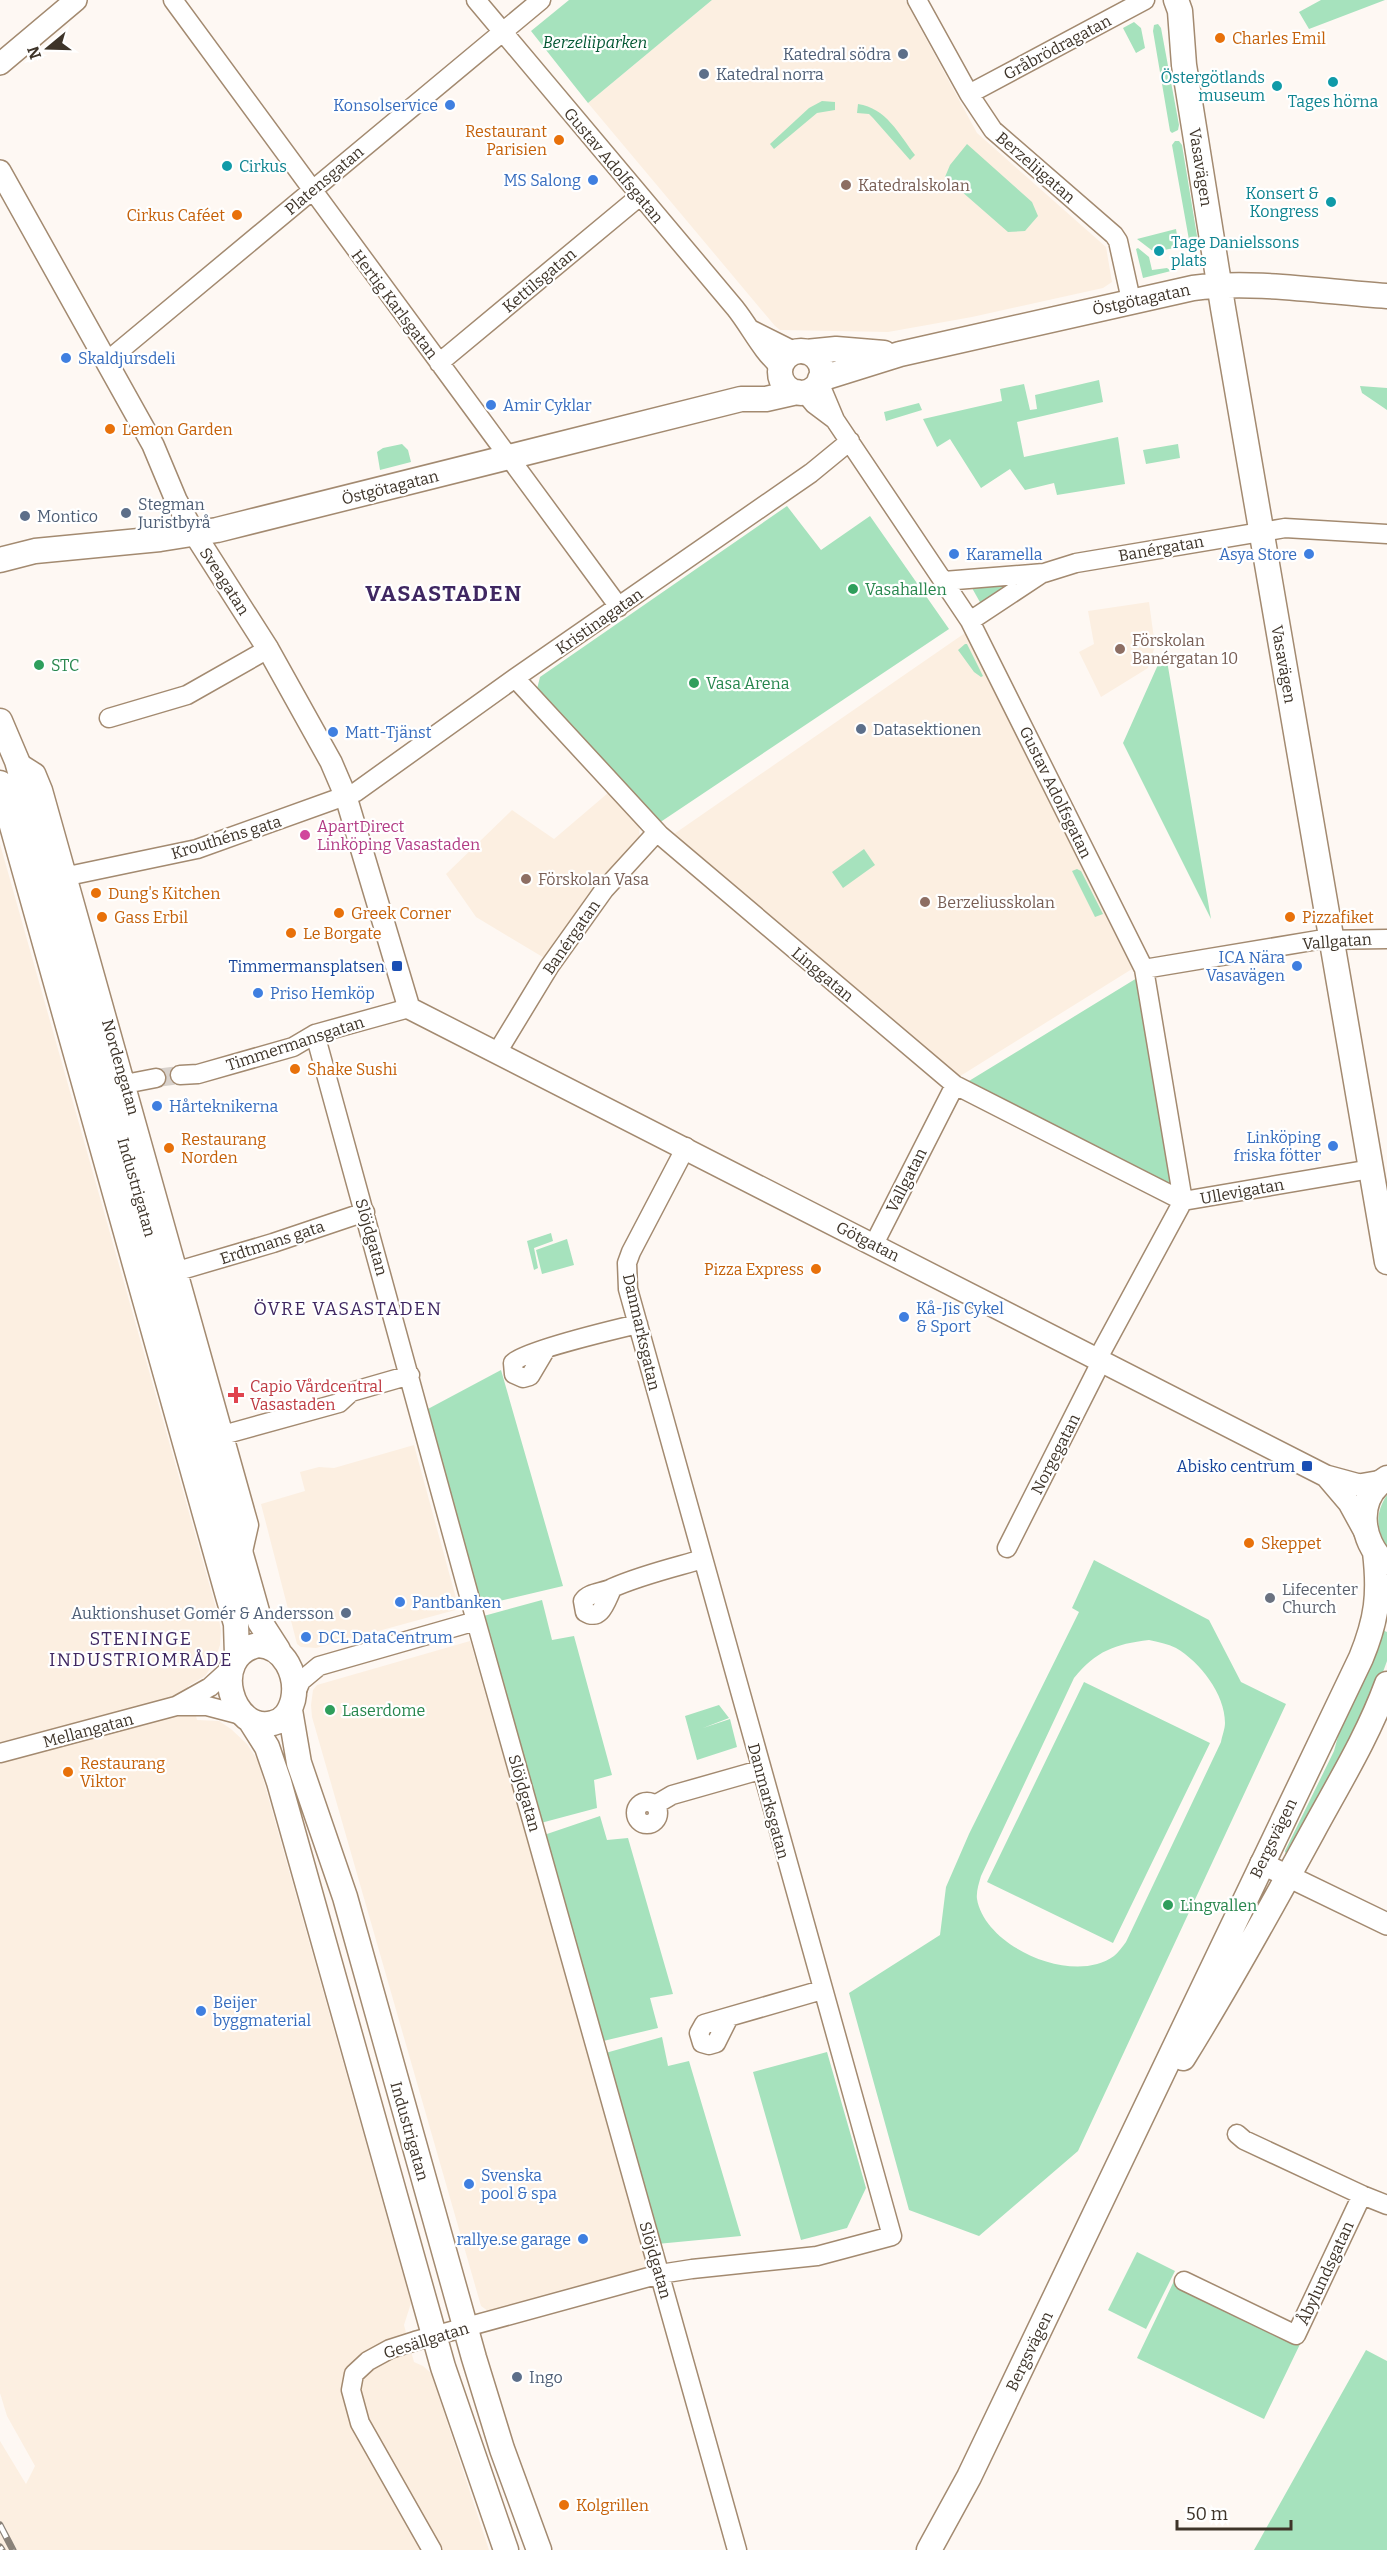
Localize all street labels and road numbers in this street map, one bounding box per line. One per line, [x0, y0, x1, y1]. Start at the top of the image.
street label: Gråbrödragatan [1000, 11, 1114, 84]
street label: Gustav Adolfsgatan [560, 104, 667, 227]
street label: Vasavägen [1185, 127, 1216, 208]
street label: Berzeliigatan [992, 128, 1079, 207]
street label: Platensgatan [281, 142, 367, 219]
street label: Kettilsgatan [499, 244, 580, 317]
street label: Hertig Karlsgatan [347, 246, 442, 363]
street label: Östgötagatan [1091, 280, 1192, 319]
street label: Östgötagatan [340, 466, 441, 509]
street label: Banérgatan [1117, 532, 1205, 565]
street label: Sveagatan [196, 544, 253, 619]
street label: Kristinagatan [552, 584, 646, 658]
street label: Vasavägen [1267, 624, 1300, 705]
street label: Gustav Adolfsgatan [1015, 723, 1096, 861]
street label: Krouthéns gata [169, 812, 284, 863]
street label: Banérgatan [539, 896, 604, 978]
street label: Vallgatan [1302, 930, 1372, 953]
street label: Linggatan [788, 943, 857, 1006]
street label: Timmermansgatan [224, 1012, 366, 1075]
street label: Nordengatan [98, 1017, 143, 1117]
street label: Industrigatan [113, 1135, 160, 1239]
street label: Vallgatan [882, 1145, 931, 1216]
street label: Ullevigatan [1199, 1175, 1286, 1208]
street label: Slöjdgatan [351, 1196, 392, 1278]
street label: Erdtmans gata [218, 1217, 327, 1268]
street label: Götgatan [833, 1217, 903, 1265]
street label: Danmarksgatan [619, 1272, 664, 1392]
street label: Norgegatan [1027, 1411, 1084, 1498]
street label: Mellangatan [41, 1709, 135, 1752]
street label: Danmarksgatan [744, 1741, 793, 1861]
street label: Slöjdgatan [504, 1752, 545, 1834]
street label: Bergsvägen [1246, 1795, 1301, 1881]
street label: Industrigatan [386, 2079, 433, 2183]
street label: Åbylundsgatan [1292, 2218, 1358, 2328]
street label: Slöjdgatan [635, 2219, 676, 2301]
street label: Bergsvägen [1002, 2308, 1057, 2394]
street label: Gesällgatan [381, 2319, 471, 2362]

